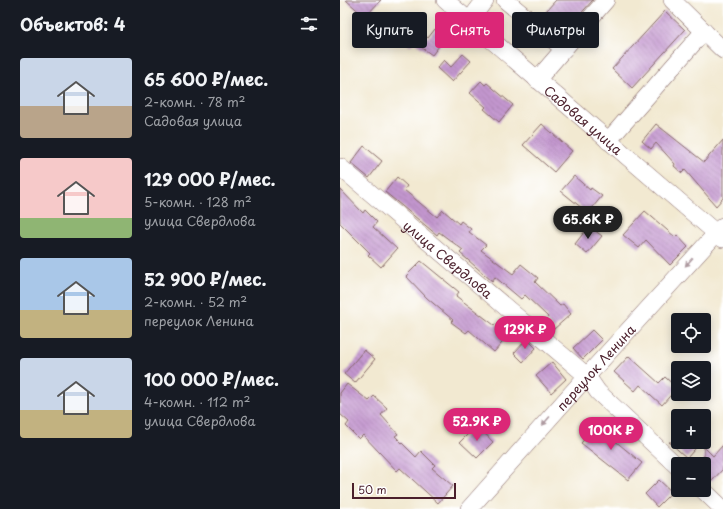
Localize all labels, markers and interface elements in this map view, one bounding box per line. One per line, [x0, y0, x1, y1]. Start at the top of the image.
text: Объектов: 4 [20, 11, 125, 37]
chip: Купить [352, 12, 427, 48]
chip: Снять [435, 12, 504, 48]
chip: Фильтры [512, 12, 599, 48]
icon: filters [298, 13, 320, 35]
text: 65 600 ₽/мес. [144, 66, 268, 92]
icon: home [52, 74, 100, 122]
street label: Садовая улица [540, 80, 628, 159]
text: 2-комн. · 78 m² [144, 92, 246, 111]
text: Садовая улица [144, 111, 242, 130]
text: 129 000 ₽/мес. [144, 166, 276, 192]
icon: home [52, 174, 100, 222]
text: 5-комн. · 128 m² [144, 192, 252, 211]
pin: 65.6K ₽ [551, 206, 625, 240]
text: 65.6K ₽ [562, 209, 614, 228]
text: улица Свердлова [144, 211, 256, 230]
street label: улица Свердлова [400, 215, 498, 303]
one-way arrow [685, 257, 694, 267]
text: 52 900 ₽/мес. [144, 266, 266, 292]
icon: home [52, 274, 100, 322]
text: 2-комн. · 52 m² [144, 292, 247, 311]
text: переулок Ленина [144, 311, 254, 330]
map controls [671, 313, 711, 497]
button: locate [671, 313, 711, 353]
pin: 129K ₽ [492, 316, 558, 350]
text: 129K ₽ [503, 319, 547, 338]
street label: переулок Ленина [552, 319, 640, 414]
button: layers [671, 361, 711, 401]
text: 100 000 ₽/мес. [144, 366, 279, 392]
icon: home [52, 374, 100, 422]
text: 4-комн. · 112 m² [144, 392, 251, 411]
pin: 52.9K ₽ [440, 408, 514, 442]
button: + [671, 409, 711, 449]
text: улица Свердлова [144, 411, 256, 430]
text: 52.9K ₽ [452, 411, 502, 430]
one-way arrow [542, 416, 551, 427]
pin: 100K ₽ [578, 417, 644, 451]
text: 100K ₽ [588, 420, 634, 439]
button: − [671, 457, 711, 497]
scale bar [352, 481, 456, 500]
text: 50 m [358, 481, 387, 498]

